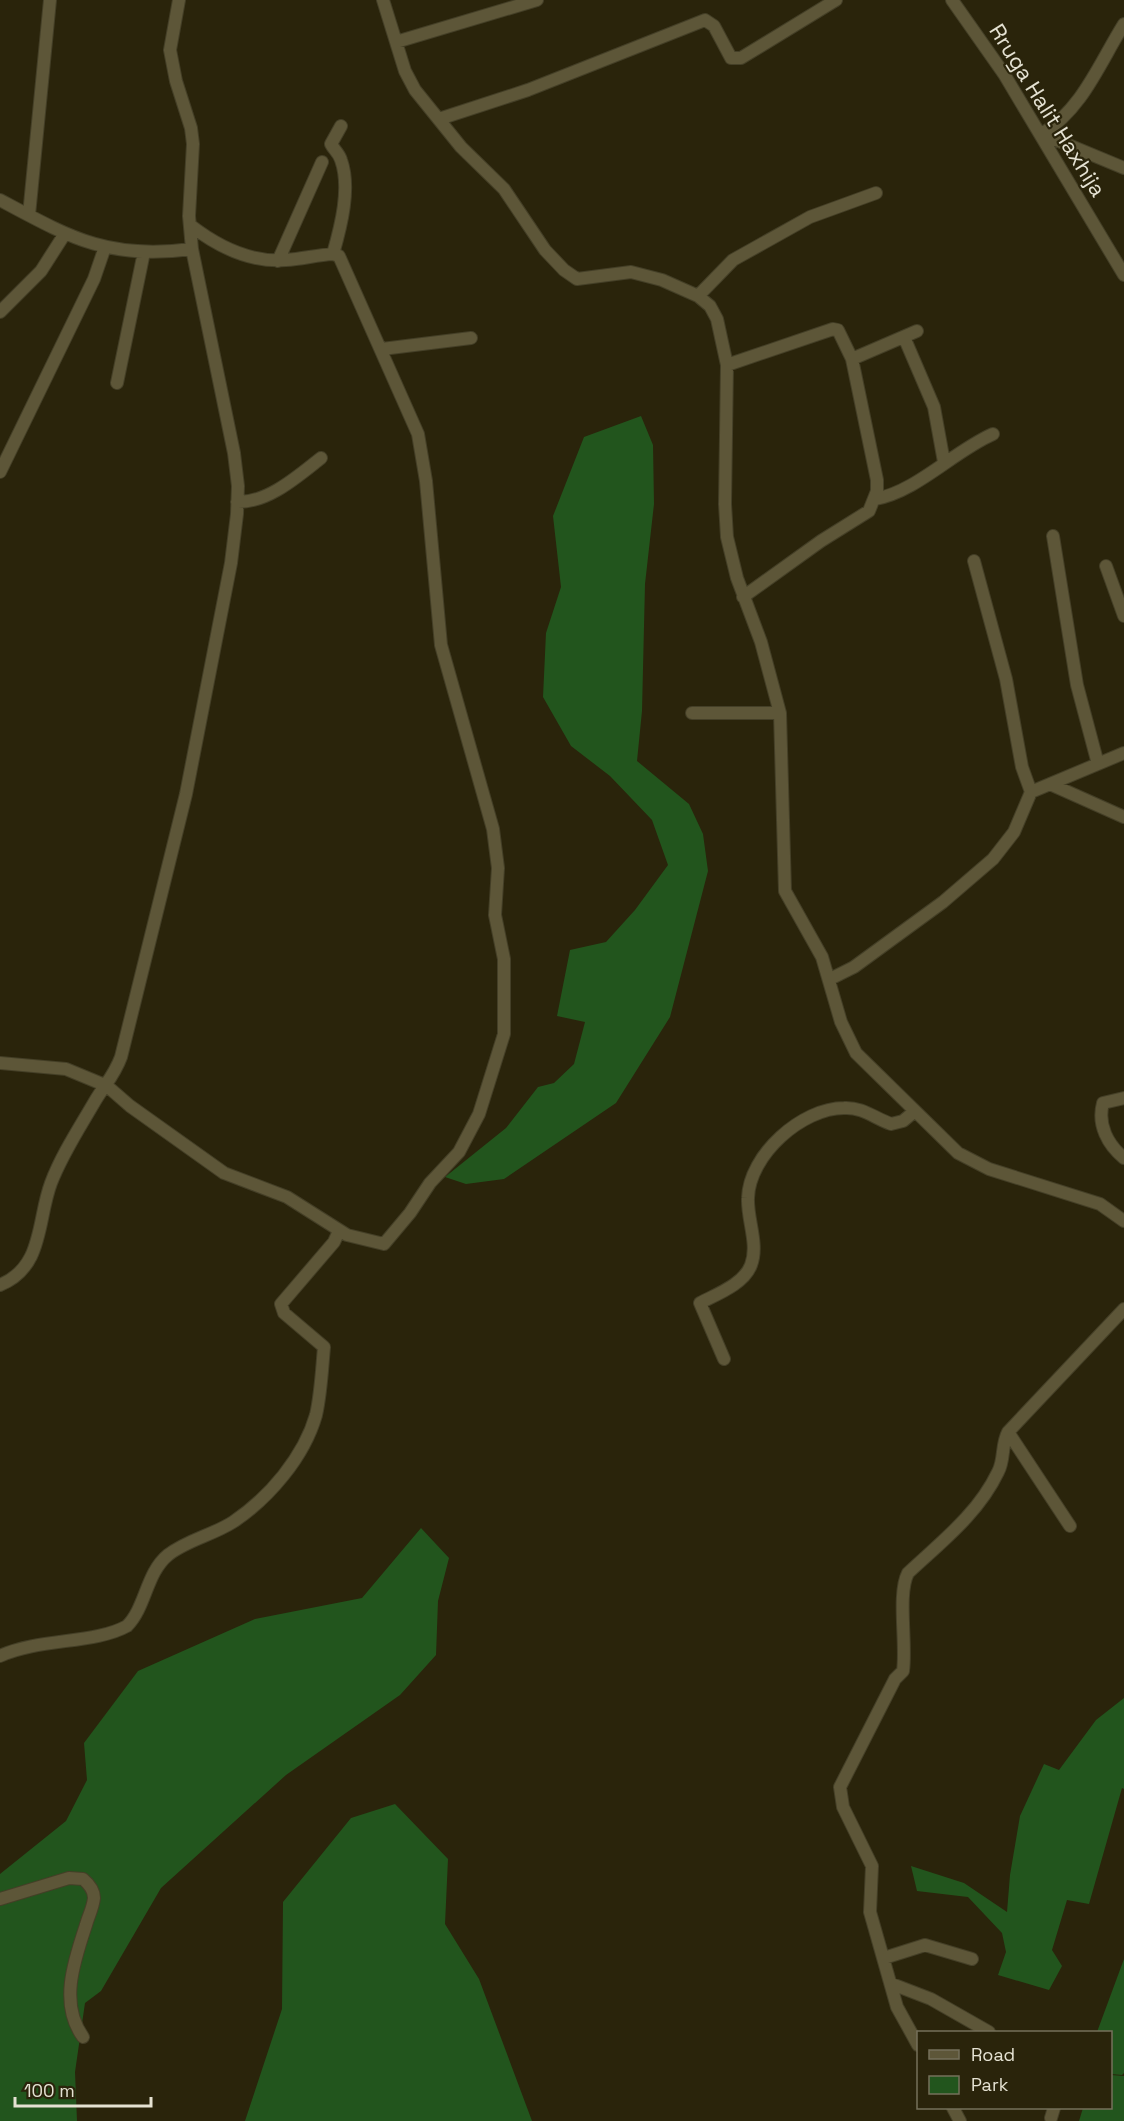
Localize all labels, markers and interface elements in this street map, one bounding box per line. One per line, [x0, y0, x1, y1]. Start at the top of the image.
street label: Rruga Halit Haxhija [983, 18, 1113, 202]
legend [917, 2031, 1112, 2109]
text: Road [971, 2043, 1015, 2066]
scale bar [15, 2070, 152, 2108]
text: Park [971, 2073, 1009, 2096]
text: 100 m [24, 2079, 75, 2102]

